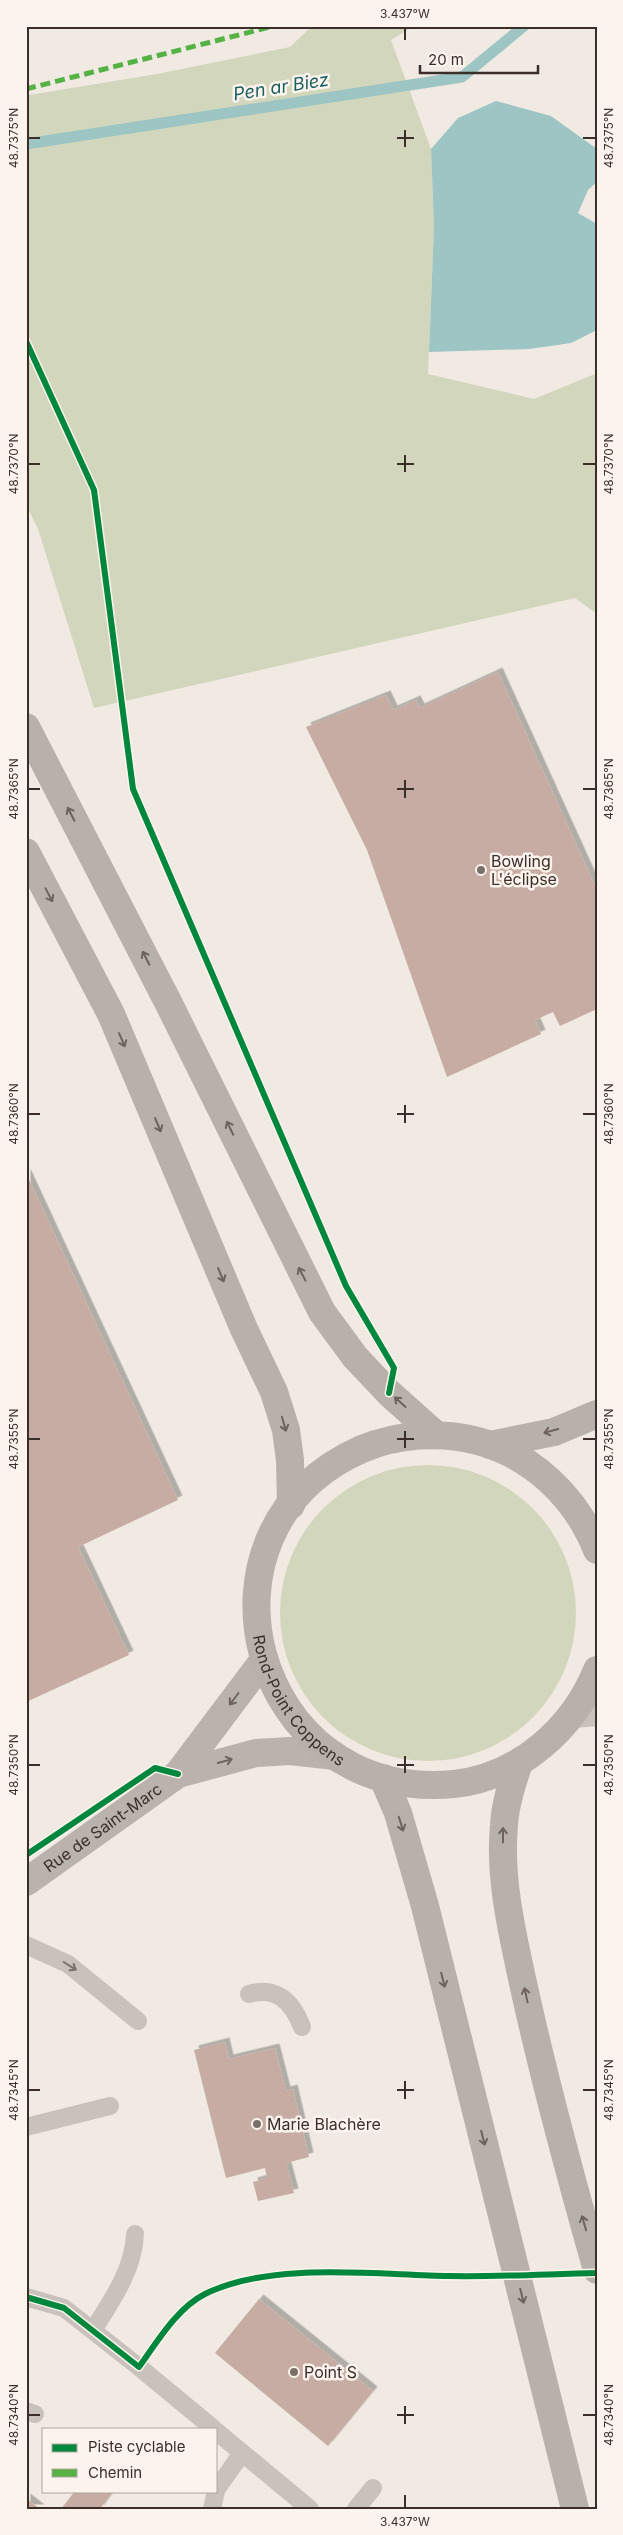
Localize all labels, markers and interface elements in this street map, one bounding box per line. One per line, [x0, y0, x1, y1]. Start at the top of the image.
text: 3.437°W [380, 6, 430, 21]
scale bar [420, 42, 538, 74]
text: 20 m [428, 50, 464, 69]
water label: Pen ar Biez [232, 69, 330, 104]
text: 48.7375°N [6, 108, 21, 168]
text: 48.7375°N [601, 108, 616, 168]
text: 48.7370°N [6, 434, 21, 494]
text: 48.7370°N [601, 434, 616, 494]
text: 48.7365°N [6, 758, 21, 820]
text: 48.7365°N [601, 758, 616, 820]
one-way arrow [66, 807, 75, 822]
place label: Bowling L'éclipse [491, 851, 557, 889]
marker: Bowling L'éclipse [475, 864, 487, 876]
one-way arrow [44, 888, 54, 902]
one-way arrow [141, 951, 150, 966]
one-way arrow [118, 1032, 128, 1047]
text: 48.7360°N [6, 1083, 21, 1145]
text: 48.7360°N [601, 1083, 616, 1145]
one-way arrow [154, 1117, 164, 1132]
one-way arrow [225, 1121, 234, 1136]
one-way arrow [217, 1266, 226, 1282]
one-way arrow [297, 1266, 307, 1281]
one-way arrow [393, 1396, 406, 1408]
text: 48.7355°N [6, 1408, 21, 1470]
text: 48.7355°N [601, 1408, 616, 1470]
one-way arrow [280, 1416, 289, 1432]
one-way arrow [544, 1427, 560, 1437]
street label: Rond-Point Coppens [249, 1633, 349, 1770]
one-way arrow [229, 1692, 239, 1706]
text: 48.7350°N [6, 1734, 21, 1796]
text: 48.7350°N [601, 1734, 616, 1796]
one-way arrow [217, 1756, 233, 1765]
street label: Rue de Saint-Marc [40, 1779, 166, 1876]
one-way arrow [397, 1815, 407, 1831]
one-way arrow [498, 1827, 508, 1844]
one-way arrow [63, 1961, 77, 1971]
one-way arrow [439, 1972, 448, 1988]
one-way arrow [521, 1988, 530, 2004]
text: 48.7345°N [6, 2059, 21, 2121]
text: 48.7345°N [601, 2059, 616, 2121]
place label: Marie Blachère [267, 2114, 381, 2134]
marker: Marie Blachère [251, 2118, 263, 2130]
one-way arrow [479, 2130, 488, 2146]
one-way arrow [578, 2215, 588, 2231]
one-way arrow [518, 2287, 527, 2303]
place label: Point S [304, 2362, 357, 2382]
marker: Point S [288, 2366, 300, 2378]
text: 48.7340°N [6, 2384, 21, 2446]
text: 48.7340°N [601, 2384, 616, 2446]
legend [42, 2428, 218, 2492]
text: Piste cyclable [88, 2437, 185, 2456]
text: Chemin [88, 2463, 142, 2482]
text: 3.437°W [380, 2514, 430, 2529]

